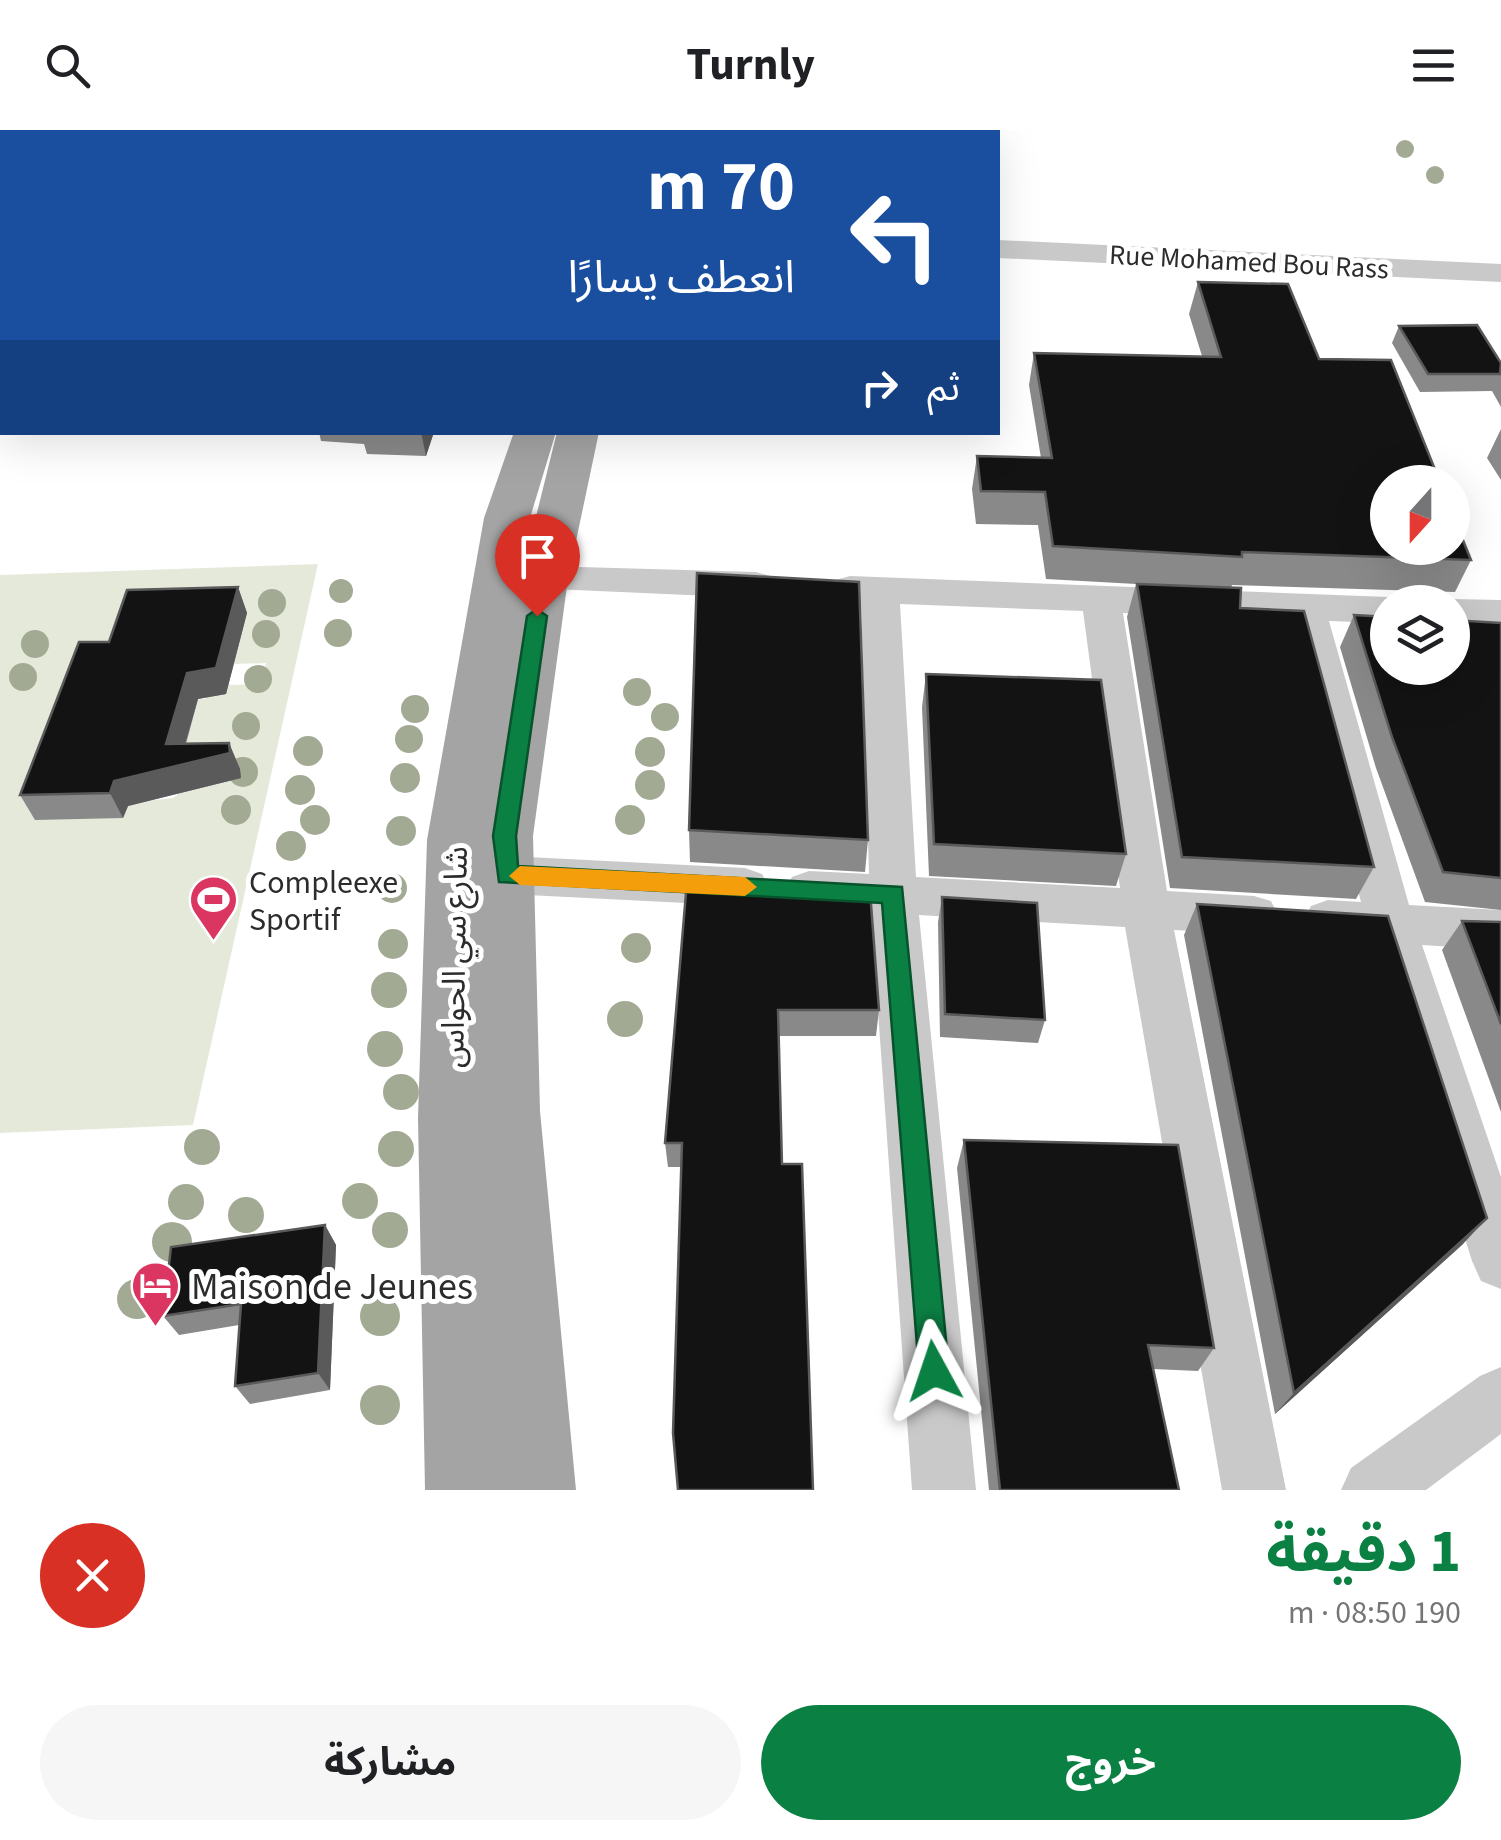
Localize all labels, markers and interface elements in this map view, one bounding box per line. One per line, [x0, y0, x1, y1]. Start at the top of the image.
text: Turnly [686, 33, 815, 97]
icon: search [40, 38, 95, 93]
icon: menu [1406, 38, 1461, 93]
text: 70 m [647, 137, 795, 237]
icon: left [830, 170, 960, 300]
street label: Rue Mohamed Bou Rass [1108, 235, 1390, 289]
text: انعطف يسارًا [567, 246, 795, 310]
icon: right [852, 360, 907, 415]
text: ثم [927, 361, 960, 415]
north arrow [1370, 465, 1470, 565]
map controls [1370, 465, 1470, 685]
pin [495, 514, 580, 617]
icon: arrive [510, 529, 565, 584]
button: layers [1370, 585, 1470, 685]
street label: شارع سي الحواس [430, 846, 480, 1068]
place label: Compleexe Sportif [249, 860, 398, 943]
sports icon: Compleexe Sportif [188, 874, 240, 942]
hotel icon: Maison de Jeunes [130, 1260, 182, 1328]
place label: Maison de Jeunes [191, 1260, 473, 1314]
position arrow [882, 1319, 986, 1423]
text: 1 دقيقة [1266, 1510, 1461, 1595]
button: close [40, 1523, 145, 1628]
text: 190 m · 08:50 [1288, 1590, 1461, 1636]
button: مشاركة [40, 1705, 741, 1820]
button: خروج [761, 1705, 1461, 1820]

